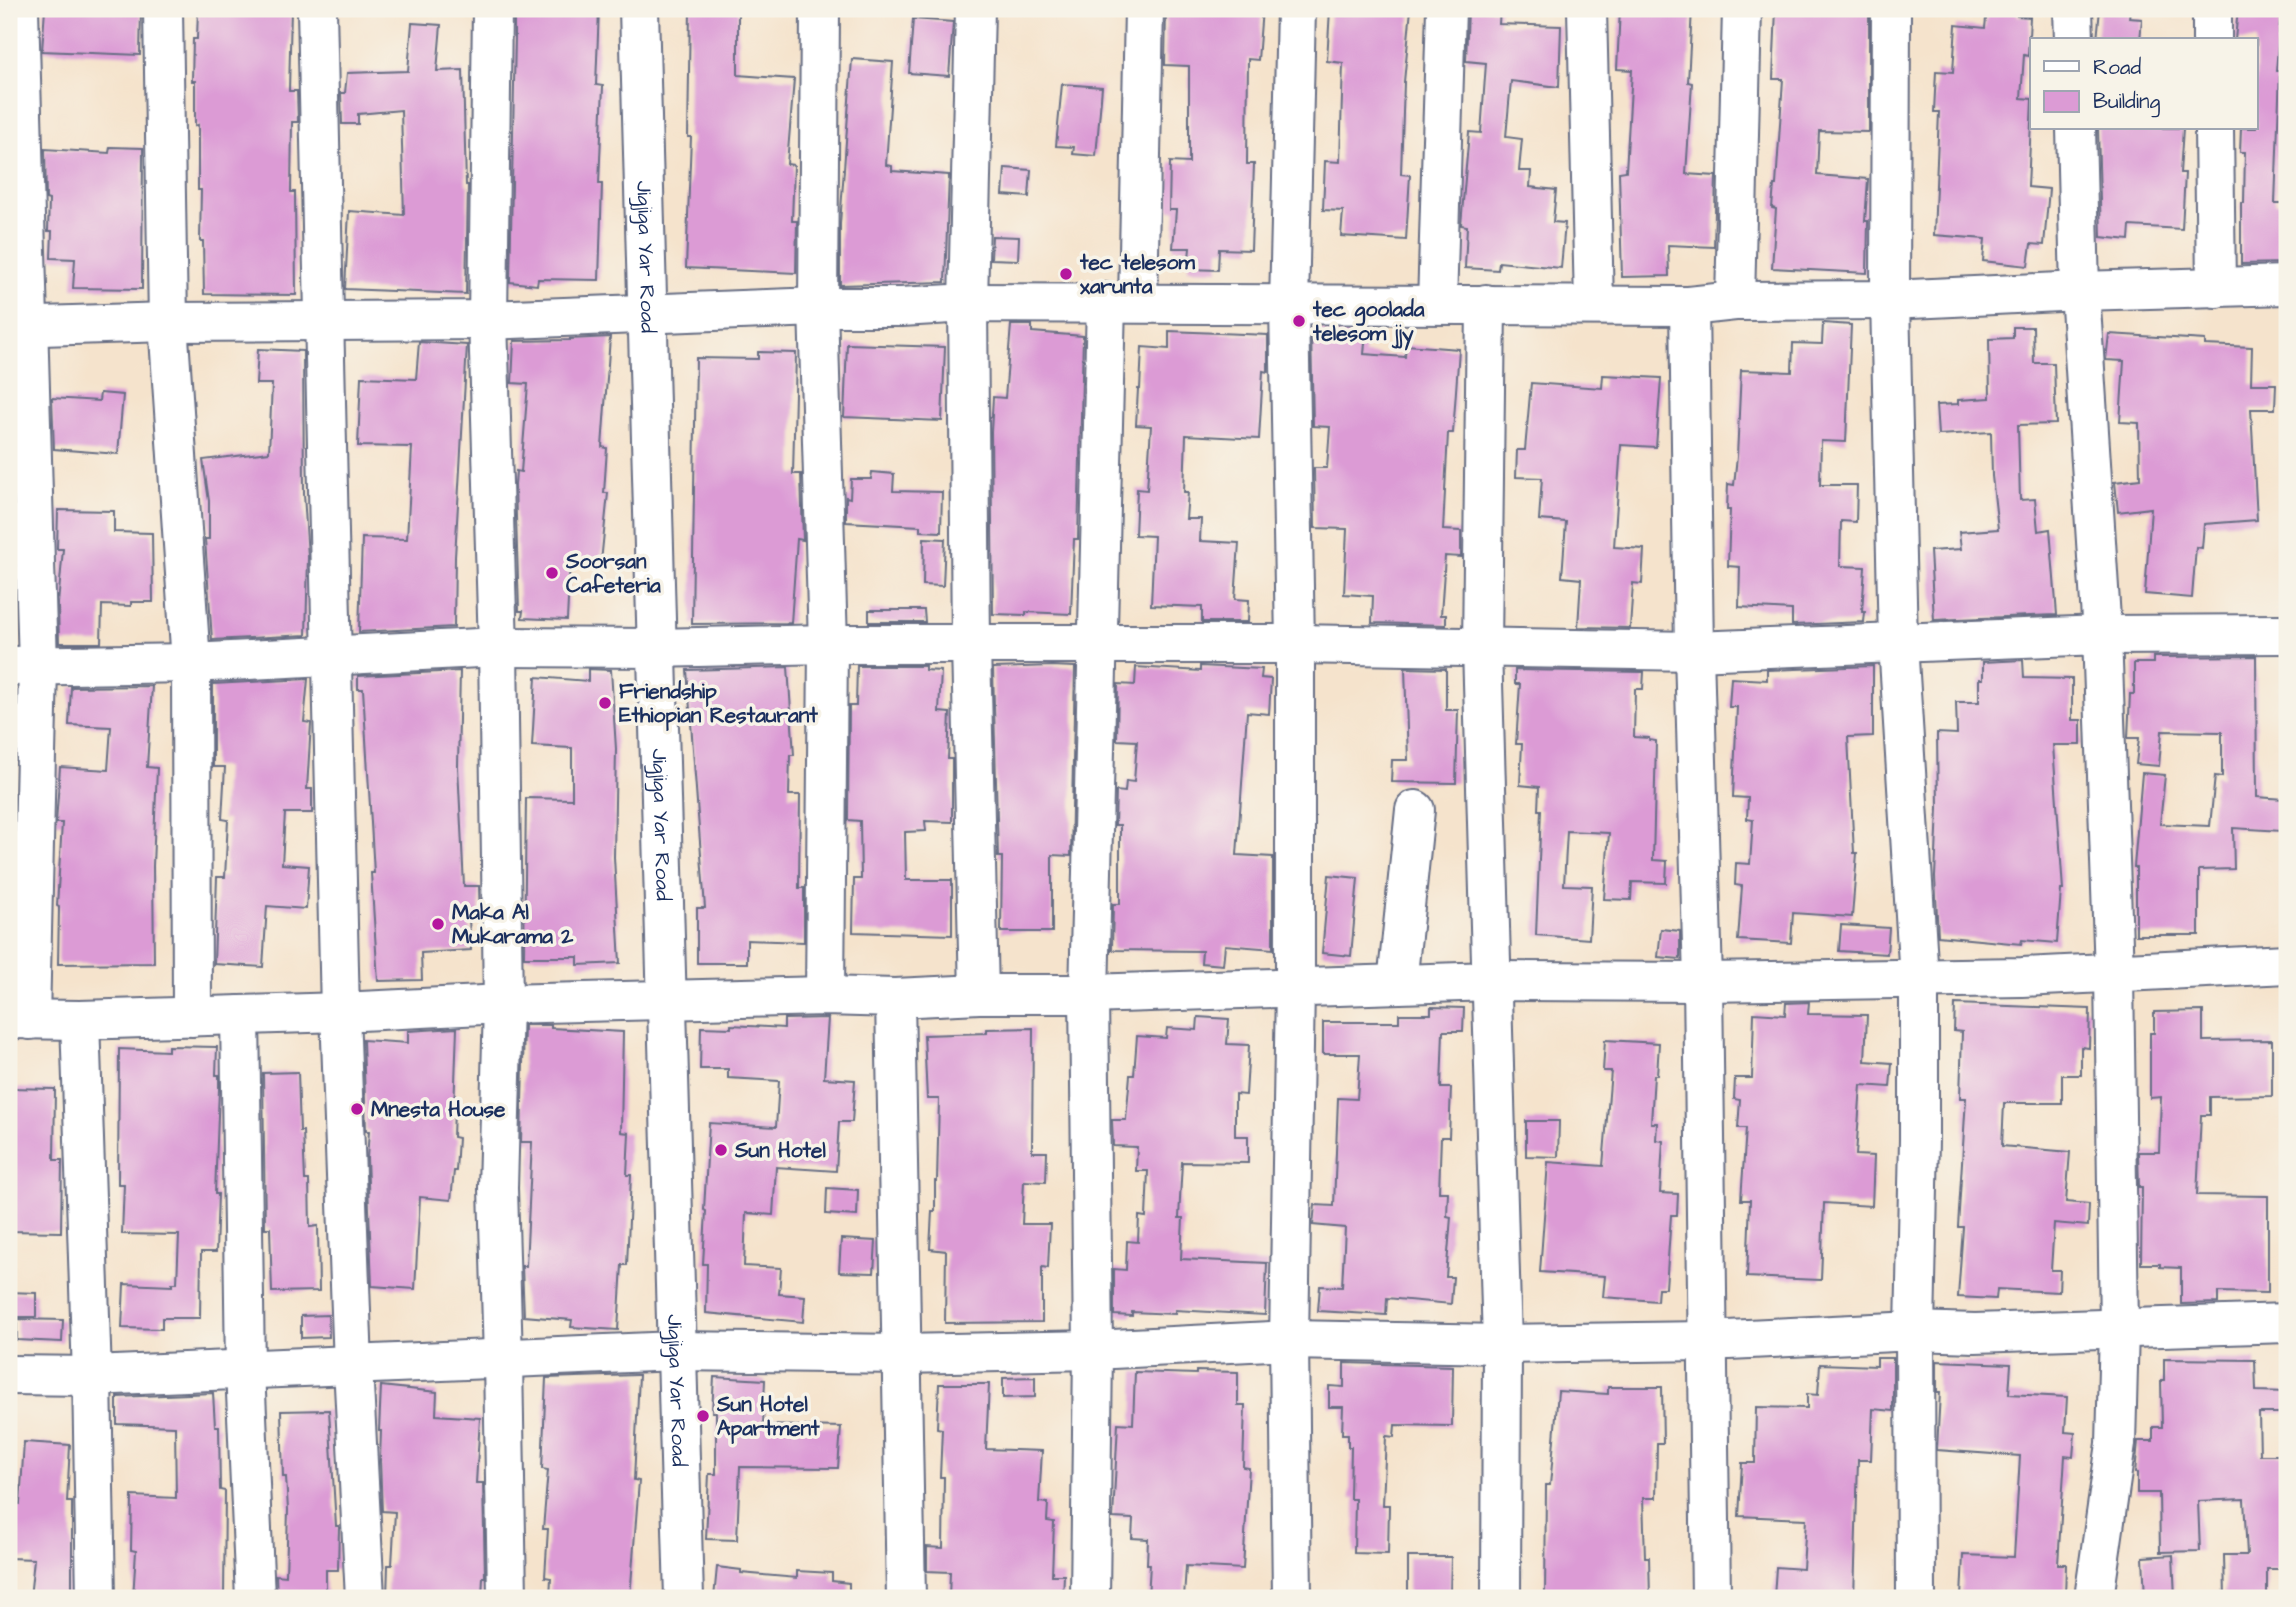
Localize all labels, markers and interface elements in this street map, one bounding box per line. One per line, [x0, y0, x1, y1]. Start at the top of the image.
legend [2030, 38, 2258, 130]
text: Road [2093, 53, 2141, 82]
text: Building [2093, 87, 2161, 118]
street label: Jigjiga Yar Road [628, 180, 663, 334]
place label: tec telesom xarunta [1079, 248, 1195, 301]
marker: tec telesom xarunta [1058, 266, 1074, 282]
place label: tec goolada telesom jjy [1312, 295, 1425, 351]
marker: tec goolada telesom jjy [1291, 313, 1307, 329]
place label: Soorsan Cafeteria [565, 547, 661, 600]
marker: Soorsan Cafeteria [544, 565, 560, 581]
place label: Friendship Ethiopian Restaurant [619, 677, 818, 731]
marker: Friendship Ethiopian Restaurant [597, 695, 613, 711]
street label: Jigjiga Yar Road [643, 748, 678, 901]
place label: Maka Al Mukarama 2 [452, 898, 574, 951]
marker: Maka Al Mukarama 2 [430, 916, 446, 932]
place label: Mnesta House [371, 1095, 506, 1124]
marker: Mnesta House [349, 1101, 365, 1117]
place label: Sun Hotel [734, 1136, 826, 1165]
marker: Sun Hotel [713, 1142, 729, 1158]
street label: Jigjiga Yar Road [658, 1314, 694, 1467]
place label: Sun Hotel Apartment [716, 1390, 820, 1444]
marker: Sun Hotel Apartment [695, 1408, 711, 1424]

